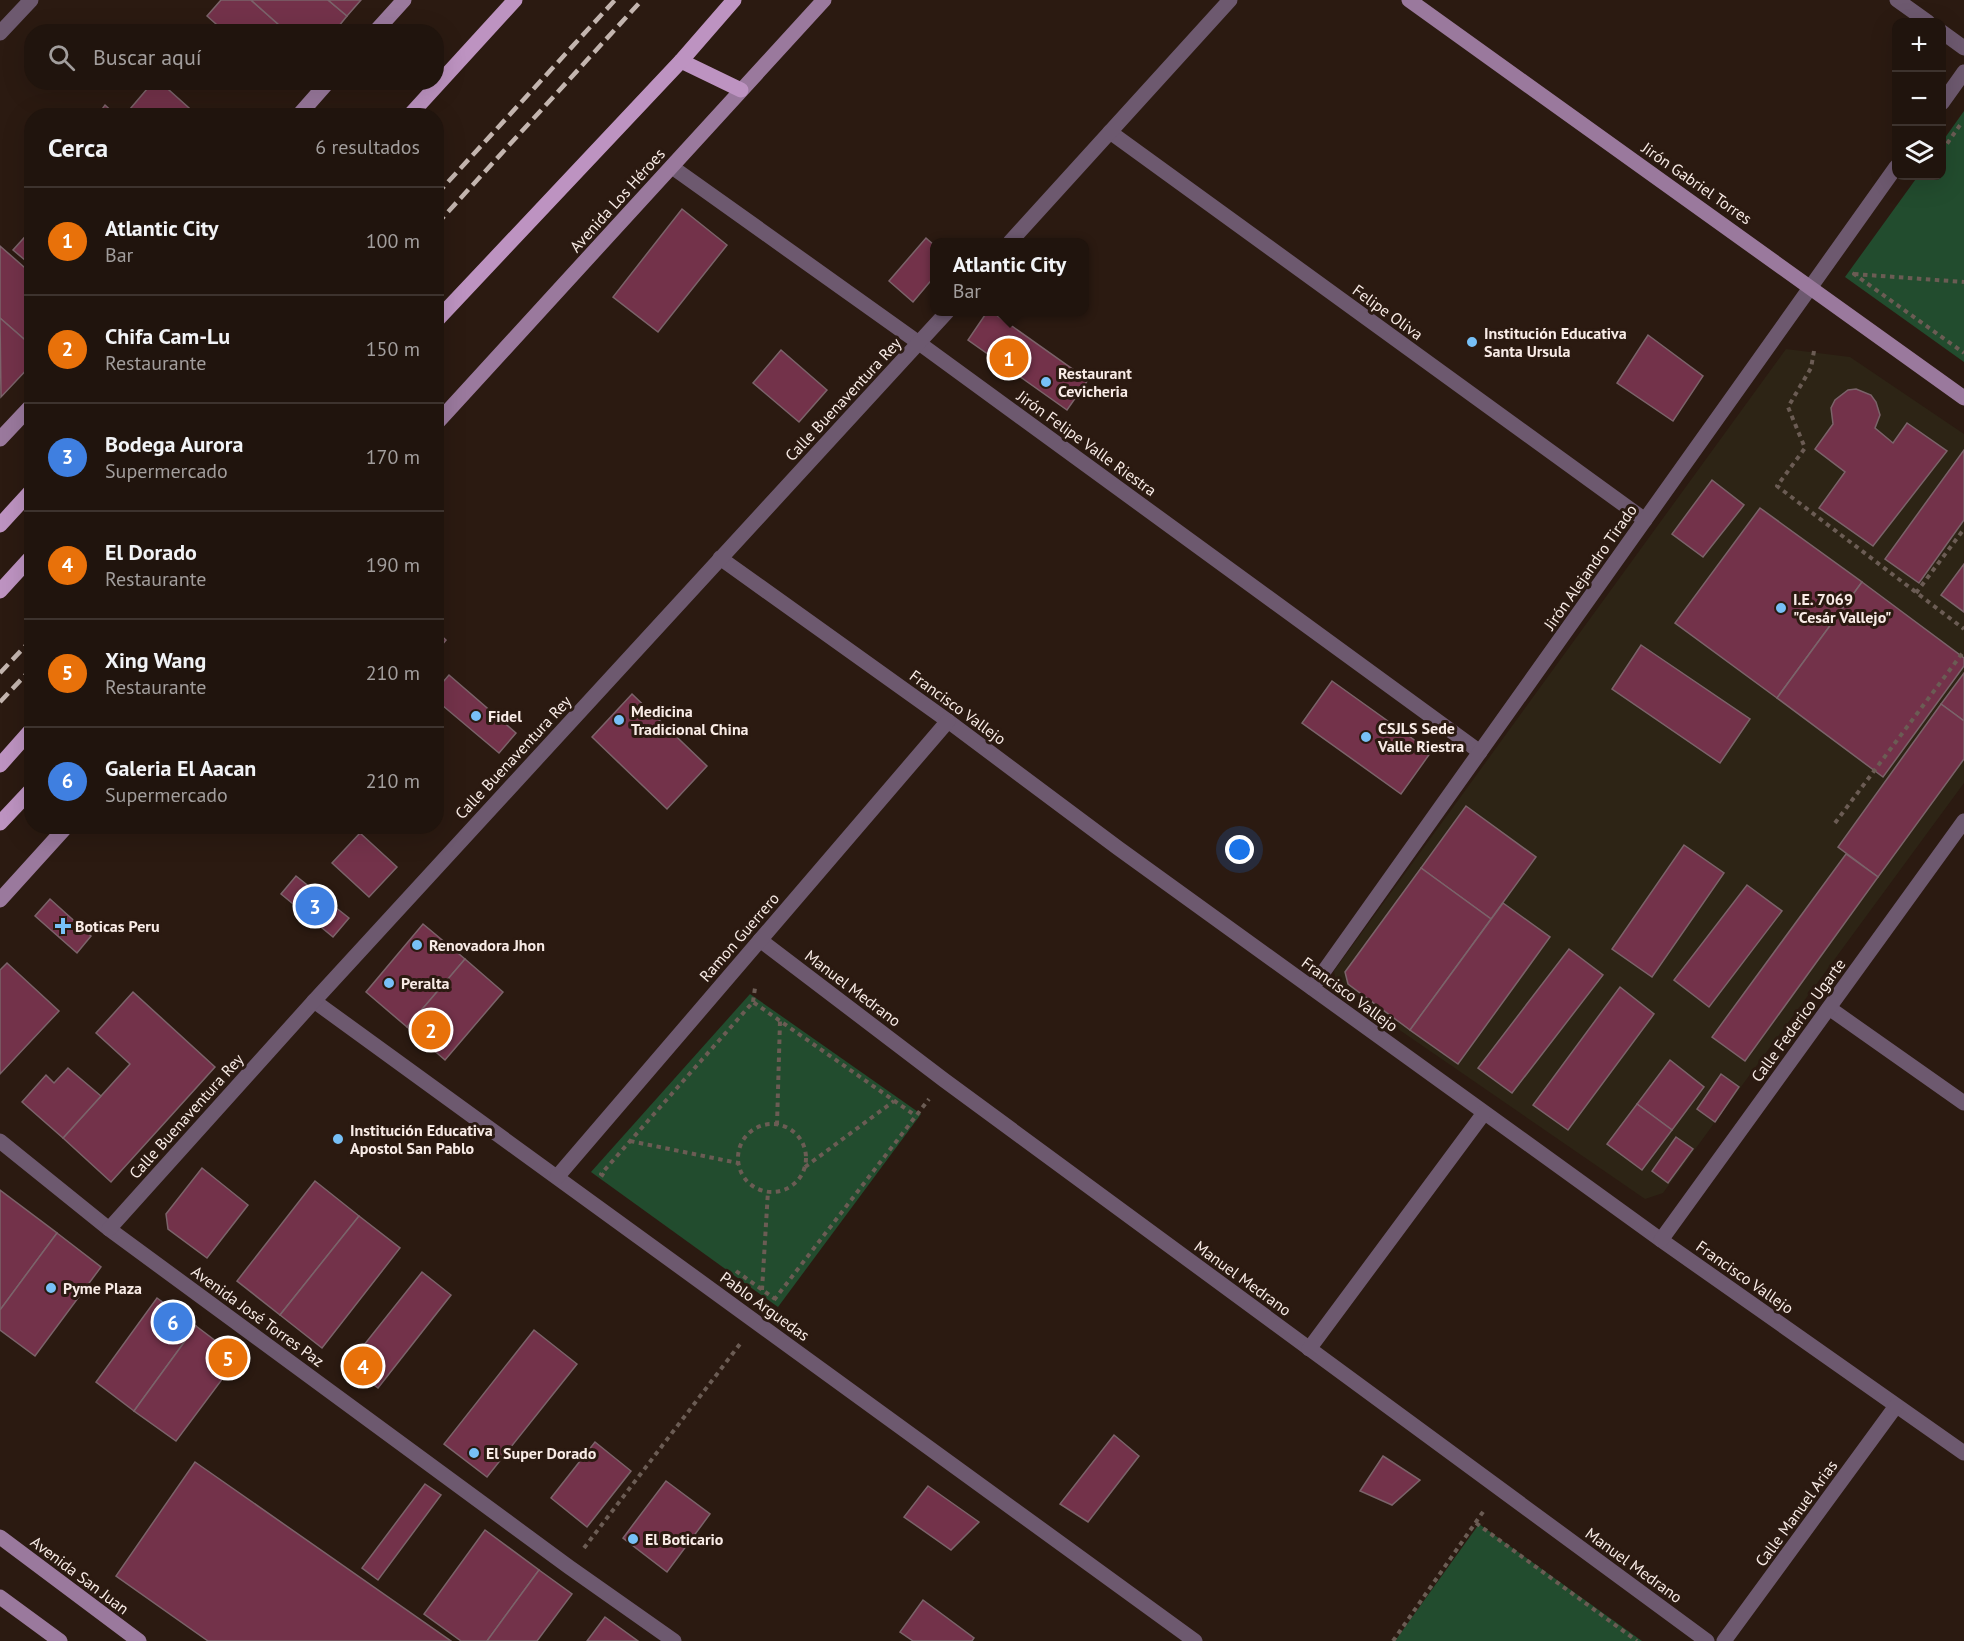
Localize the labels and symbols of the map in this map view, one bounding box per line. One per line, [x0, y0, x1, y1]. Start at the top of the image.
street label: Jirón Gabriel Torres [1637, 137, 1756, 229]
street label: Avenida Los Héroes [565, 144, 669, 256]
street label: Felipe Oliva [1349, 280, 1427, 344]
place label: Institución Educativa Santa Ursula [1484, 323, 1627, 361]
street label: Calle Buenaventura Rey [781, 333, 906, 465]
marker: Institución Educativa Santa Ursula [1465, 335, 1479, 349]
pin: 1 [990, 336, 1028, 380]
place label: Restaurant Cevicheria [1058, 363, 1132, 401]
marker: Restaurant Cevicheria [1039, 375, 1053, 389]
street label: Jirón Felipe Valle Riestra [1013, 385, 1161, 500]
street label: Jirón Alejandro Tirado [1539, 500, 1641, 634]
place label: I.E. 7069 "Cesár Vallejo" [1793, 589, 1891, 627]
marker: I.E. 7069 "Cesár Vallejo" [1774, 601, 1788, 615]
street label: Francisco Vallejo [906, 665, 1010, 749]
street label: Calle Buenaventura Rey [451, 691, 576, 823]
place label: Medicina Tradicional China [631, 701, 749, 739]
place label: Fidel [488, 706, 522, 726]
marker: Fidel [469, 709, 483, 723]
marker: Medicina Tradicional China [612, 713, 626, 727]
place label: CSJLS Sede Valle Riestra [1377, 718, 1464, 756]
marker: CSJLS Sede Valle Riestra [1359, 730, 1373, 744]
your location [1225, 835, 1254, 864]
pin: 3 [296, 884, 334, 928]
street label: Ramon Guerrero [695, 888, 783, 986]
place label: Boticas Peru [75, 916, 160, 936]
marker: Boticas Peru [56, 919, 70, 933]
place label: Renovadora Jhon [429, 935, 545, 955]
marker: Renovadora Jhon [410, 938, 424, 952]
street label: Manuel Medrano [801, 945, 905, 1031]
street label: Francisco Vallejo [1298, 952, 1402, 1036]
street label: Calle Federico Ugarte [1747, 955, 1849, 1085]
place label: Peralta [401, 973, 450, 993]
marker: Peralta [382, 976, 396, 990]
pin: 2 [412, 1008, 450, 1052]
street label: Calle Buenaventura Rey [125, 1049, 248, 1183]
place label: Institución Educativa Apostol San Pablo [350, 1120, 493, 1158]
marker: Institución Educativa Apostol San Pablo [331, 1132, 345, 1146]
street label: Manuel Medrano [1191, 1236, 1295, 1320]
street label: Francisco Vallejo [1692, 1236, 1798, 1318]
street label: Avenida José Torres Paz [188, 1261, 328, 1371]
street label: Pablo Arguedas [716, 1267, 814, 1345]
place label: Pyme Plaza [63, 1278, 142, 1298]
marker: Pyme Plaza [44, 1281, 58, 1295]
pin: 6 [154, 1300, 192, 1344]
pin: 5 [208, 1336, 248, 1380]
pin: 4 [344, 1344, 382, 1388]
place label: El Super Dorado [486, 1443, 597, 1463]
marker: El Super Dorado [467, 1446, 481, 1460]
street label: Calle Manuel Arias [1751, 1456, 1842, 1570]
street label: Manuel Medrano [1582, 1523, 1686, 1607]
place label: El Boticario [645, 1529, 724, 1549]
street label: Avenida San Juan [27, 1532, 133, 1618]
marker: El Boticario [626, 1532, 640, 1546]

